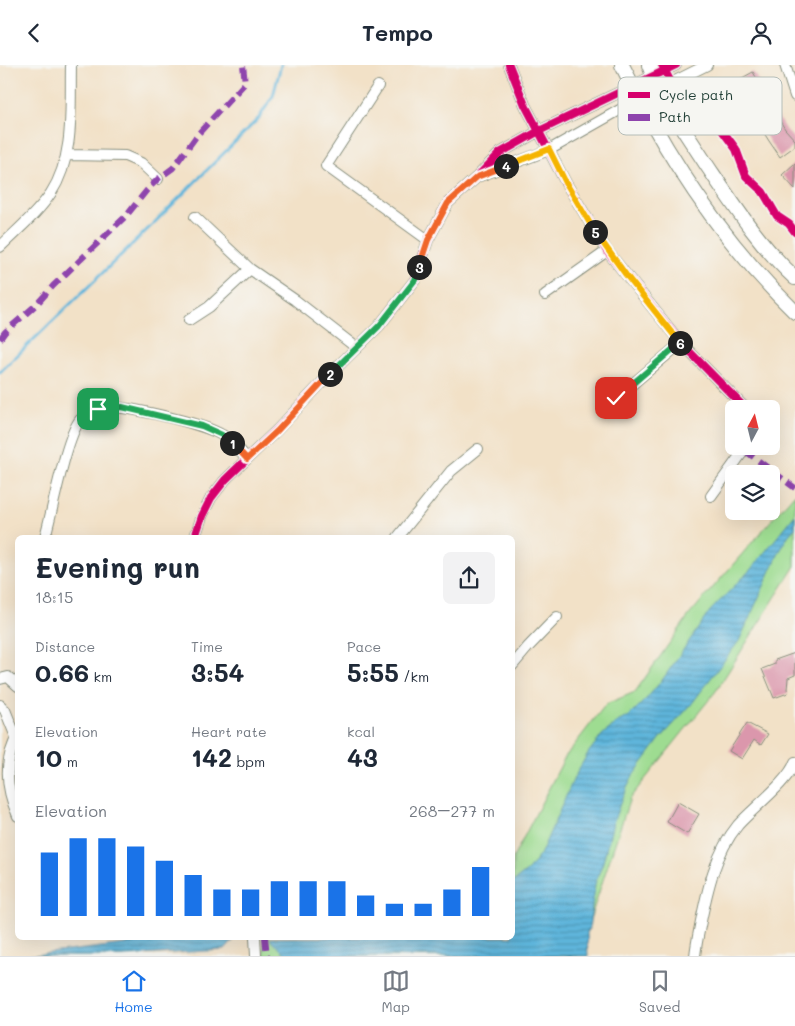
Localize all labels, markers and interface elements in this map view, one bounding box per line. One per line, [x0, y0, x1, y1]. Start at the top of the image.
text: Tempo [362, 18, 433, 47]
icon: back [20, 19, 48, 47]
icon: person [747, 19, 775, 47]
legend [618, 77, 782, 135]
text: Cycle path [659, 85, 733, 104]
text: Path [659, 107, 690, 126]
pin: 4 [494, 153, 518, 179]
text: 4 [502, 157, 511, 176]
pin: 5 [582, 219, 608, 245]
text: 5 [591, 223, 600, 242]
pin: 3 [406, 255, 432, 279]
text: 3 [415, 258, 424, 277]
pin: 6 [668, 331, 692, 355]
text: 6 [676, 334, 685, 353]
pin: 2 [318, 361, 342, 387]
text: 2 [327, 365, 334, 384]
pin [595, 377, 637, 419]
icon: check [602, 384, 630, 412]
pin [77, 388, 119, 430]
icon: arrive [84, 395, 112, 423]
north arrow [725, 400, 780, 455]
map controls [725, 400, 780, 520]
pin: 1 [220, 431, 244, 455]
text: 1 [229, 434, 236, 453]
button: layers [725, 465, 780, 520]
text: Evening run [35, 549, 200, 585]
button: share [443, 552, 495, 604]
text: 18:15 [35, 586, 73, 607]
text: Distance [35, 637, 95, 656]
text: Time [191, 637, 223, 656]
text: Pace [347, 637, 381, 656]
text: 0.66 [35, 656, 89, 688]
text: 3:54 [191, 656, 244, 688]
text: 5:55 [347, 656, 399, 688]
text: km [89, 667, 112, 686]
text: /km [399, 667, 429, 686]
text: Elevation [35, 722, 98, 741]
text: Heart rate [191, 722, 267, 741]
text: kcal [347, 722, 375, 741]
text: 10 [35, 741, 62, 773]
text: 142 [191, 741, 232, 773]
text: 43 [347, 741, 378, 773]
text: m [62, 752, 78, 771]
text: bpm [232, 752, 265, 771]
text: Elevation [35, 800, 107, 821]
text: 268–277 m [409, 800, 495, 821]
tab: Home [114, 967, 153, 1016]
tab: Map [381, 967, 410, 1016]
tab: Saved [639, 967, 681, 1016]

